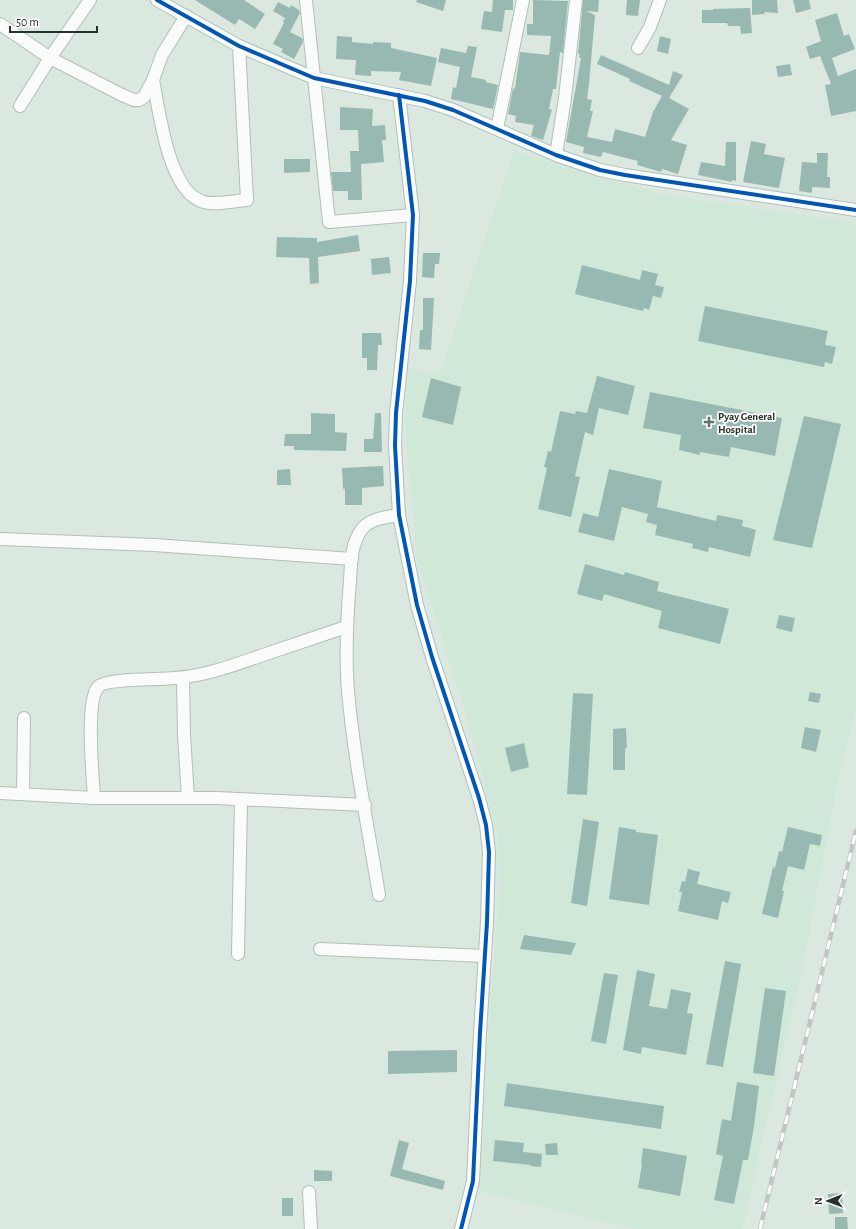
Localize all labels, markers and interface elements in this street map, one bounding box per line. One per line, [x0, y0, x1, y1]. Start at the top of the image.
scale bar [10, 8, 97, 34]
text: 50 m [16, 16, 39, 28]
place label: Pyay General Hospital [718, 411, 775, 435]
marker: Pyay General Hospital [703, 416, 715, 428]
north arrow [808, 1181, 848, 1221]
text: N [813, 1197, 824, 1205]

